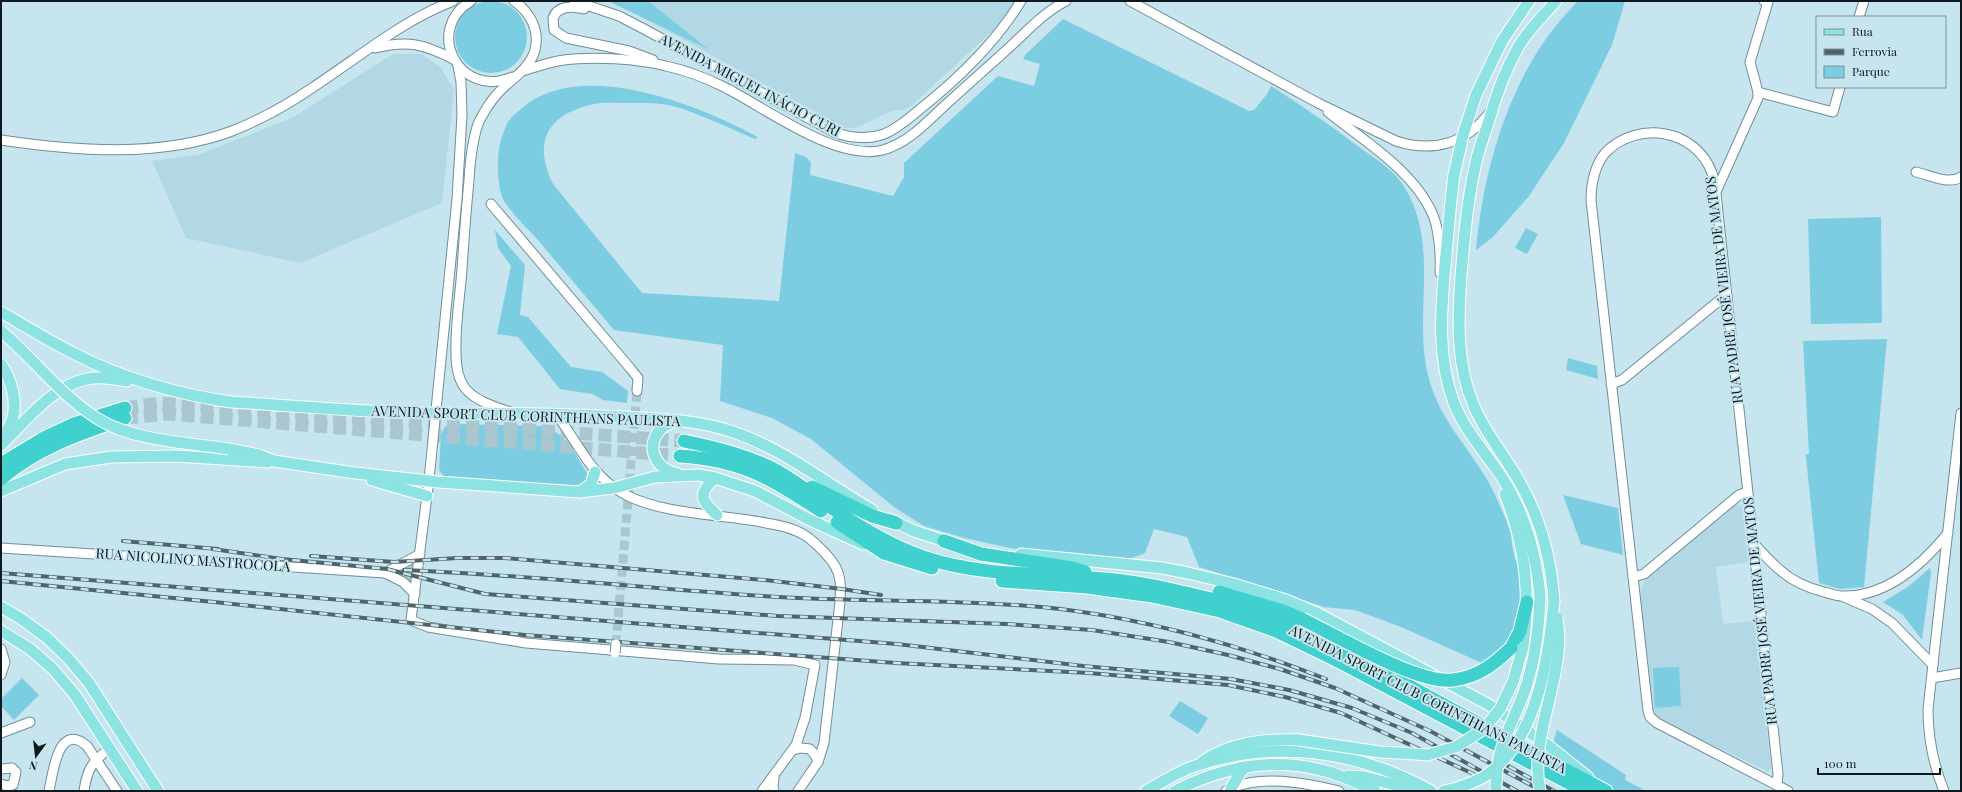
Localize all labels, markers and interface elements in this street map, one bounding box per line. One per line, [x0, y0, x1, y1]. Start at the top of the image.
legend [1816, 16, 1946, 88]
text: Rua [1852, 23, 1873, 39]
street label: AVENIDA MIGUEL INÁCIO CURI [655, 28, 845, 141]
text: Ferrovia [1852, 43, 1897, 59]
text: Parque [1852, 63, 1890, 79]
street label: RUA PADRE JOSÉ VIEIRA DE MATOS [1700, 175, 1747, 405]
street label: AVENIDA SPORT CLUB CORINTHIANS PAULISTA [370, 401, 681, 430]
street label: RUA PADRE JOSÉ VIEIRA DE MATOS [1738, 496, 1781, 726]
street label: RUA NICOLINO MASTROCOLA [95, 543, 291, 576]
street label: AVENIDA SPORT CLUB CORINTHIANS PAULISTA [1285, 619, 1570, 777]
north arrow [16, 736, 56, 776]
scale bar [1818, 750, 1940, 776]
text: 100 m [1824, 755, 1857, 771]
text: N [27, 758, 39, 774]

